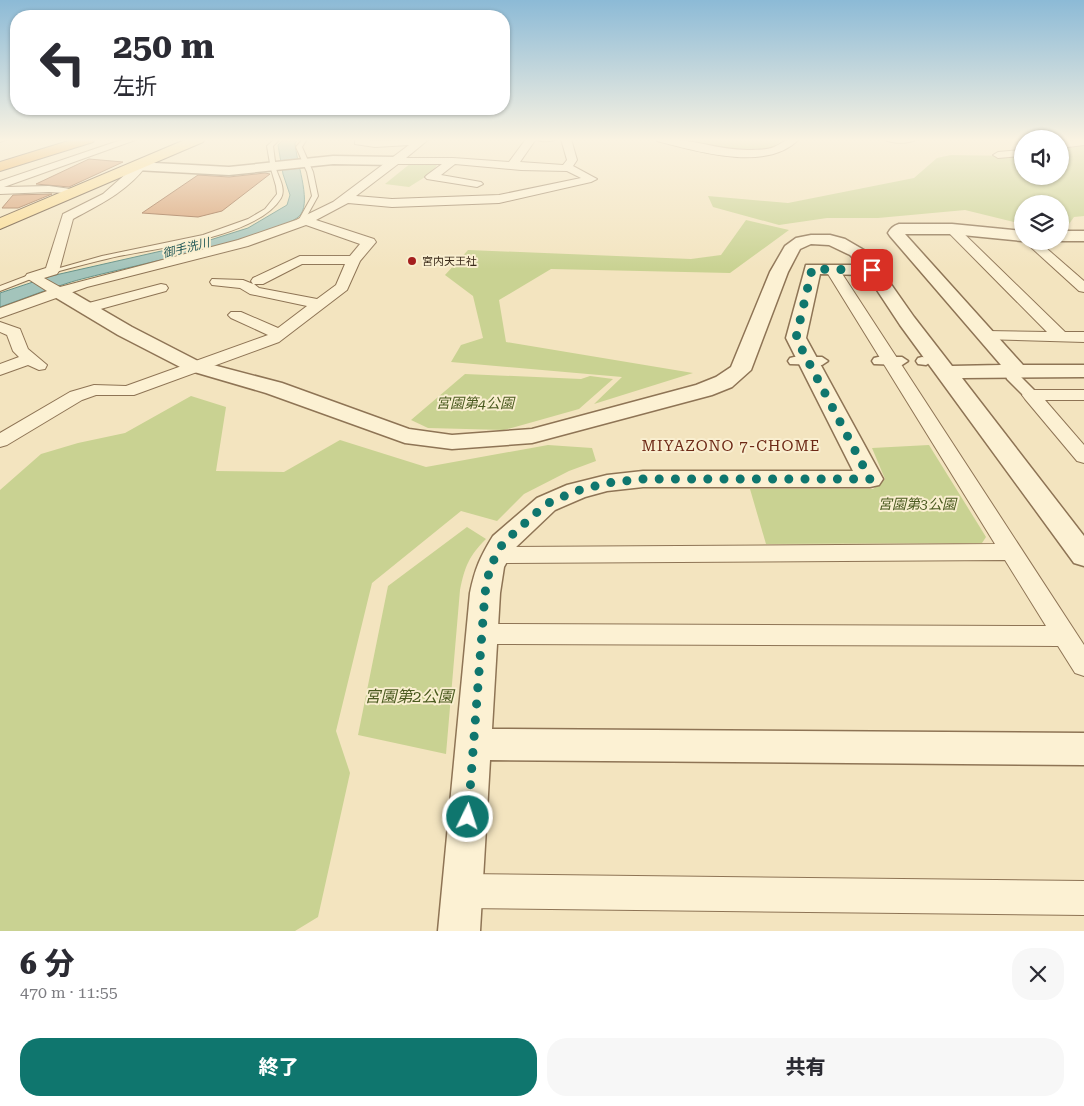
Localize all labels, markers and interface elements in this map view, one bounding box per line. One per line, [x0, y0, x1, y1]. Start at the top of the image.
text: 250 m [113, 26, 214, 67]
icon: left [30, 30, 95, 95]
text: 左折 [113, 74, 157, 99]
map controls [1014, 130, 1069, 250]
button: sound [1014, 130, 1069, 185]
button: layers [1014, 195, 1069, 250]
water label: 御手洗川 [161, 235, 213, 261]
pin [851, 249, 893, 291]
marker: 宮内天王社 [406, 255, 418, 267]
place label: 宮内天王社 [422, 255, 477, 268]
icon: arrive [858, 256, 886, 284]
park label: 宮園第4公園 [436, 395, 516, 411]
district label: MIYAZONO 7-CHOME [642, 437, 820, 455]
park label: 宮園第3公園 [878, 496, 958, 512]
park label: 宮園第2公園 [365, 687, 455, 706]
position arrow [441, 790, 493, 842]
text: 6 分 [20, 946, 74, 981]
button: close [1012, 948, 1064, 1000]
text: 470 m · 11:55 [20, 983, 118, 1002]
button: 終了 [20, 1038, 537, 1096]
button: 共有 [547, 1038, 1064, 1096]

